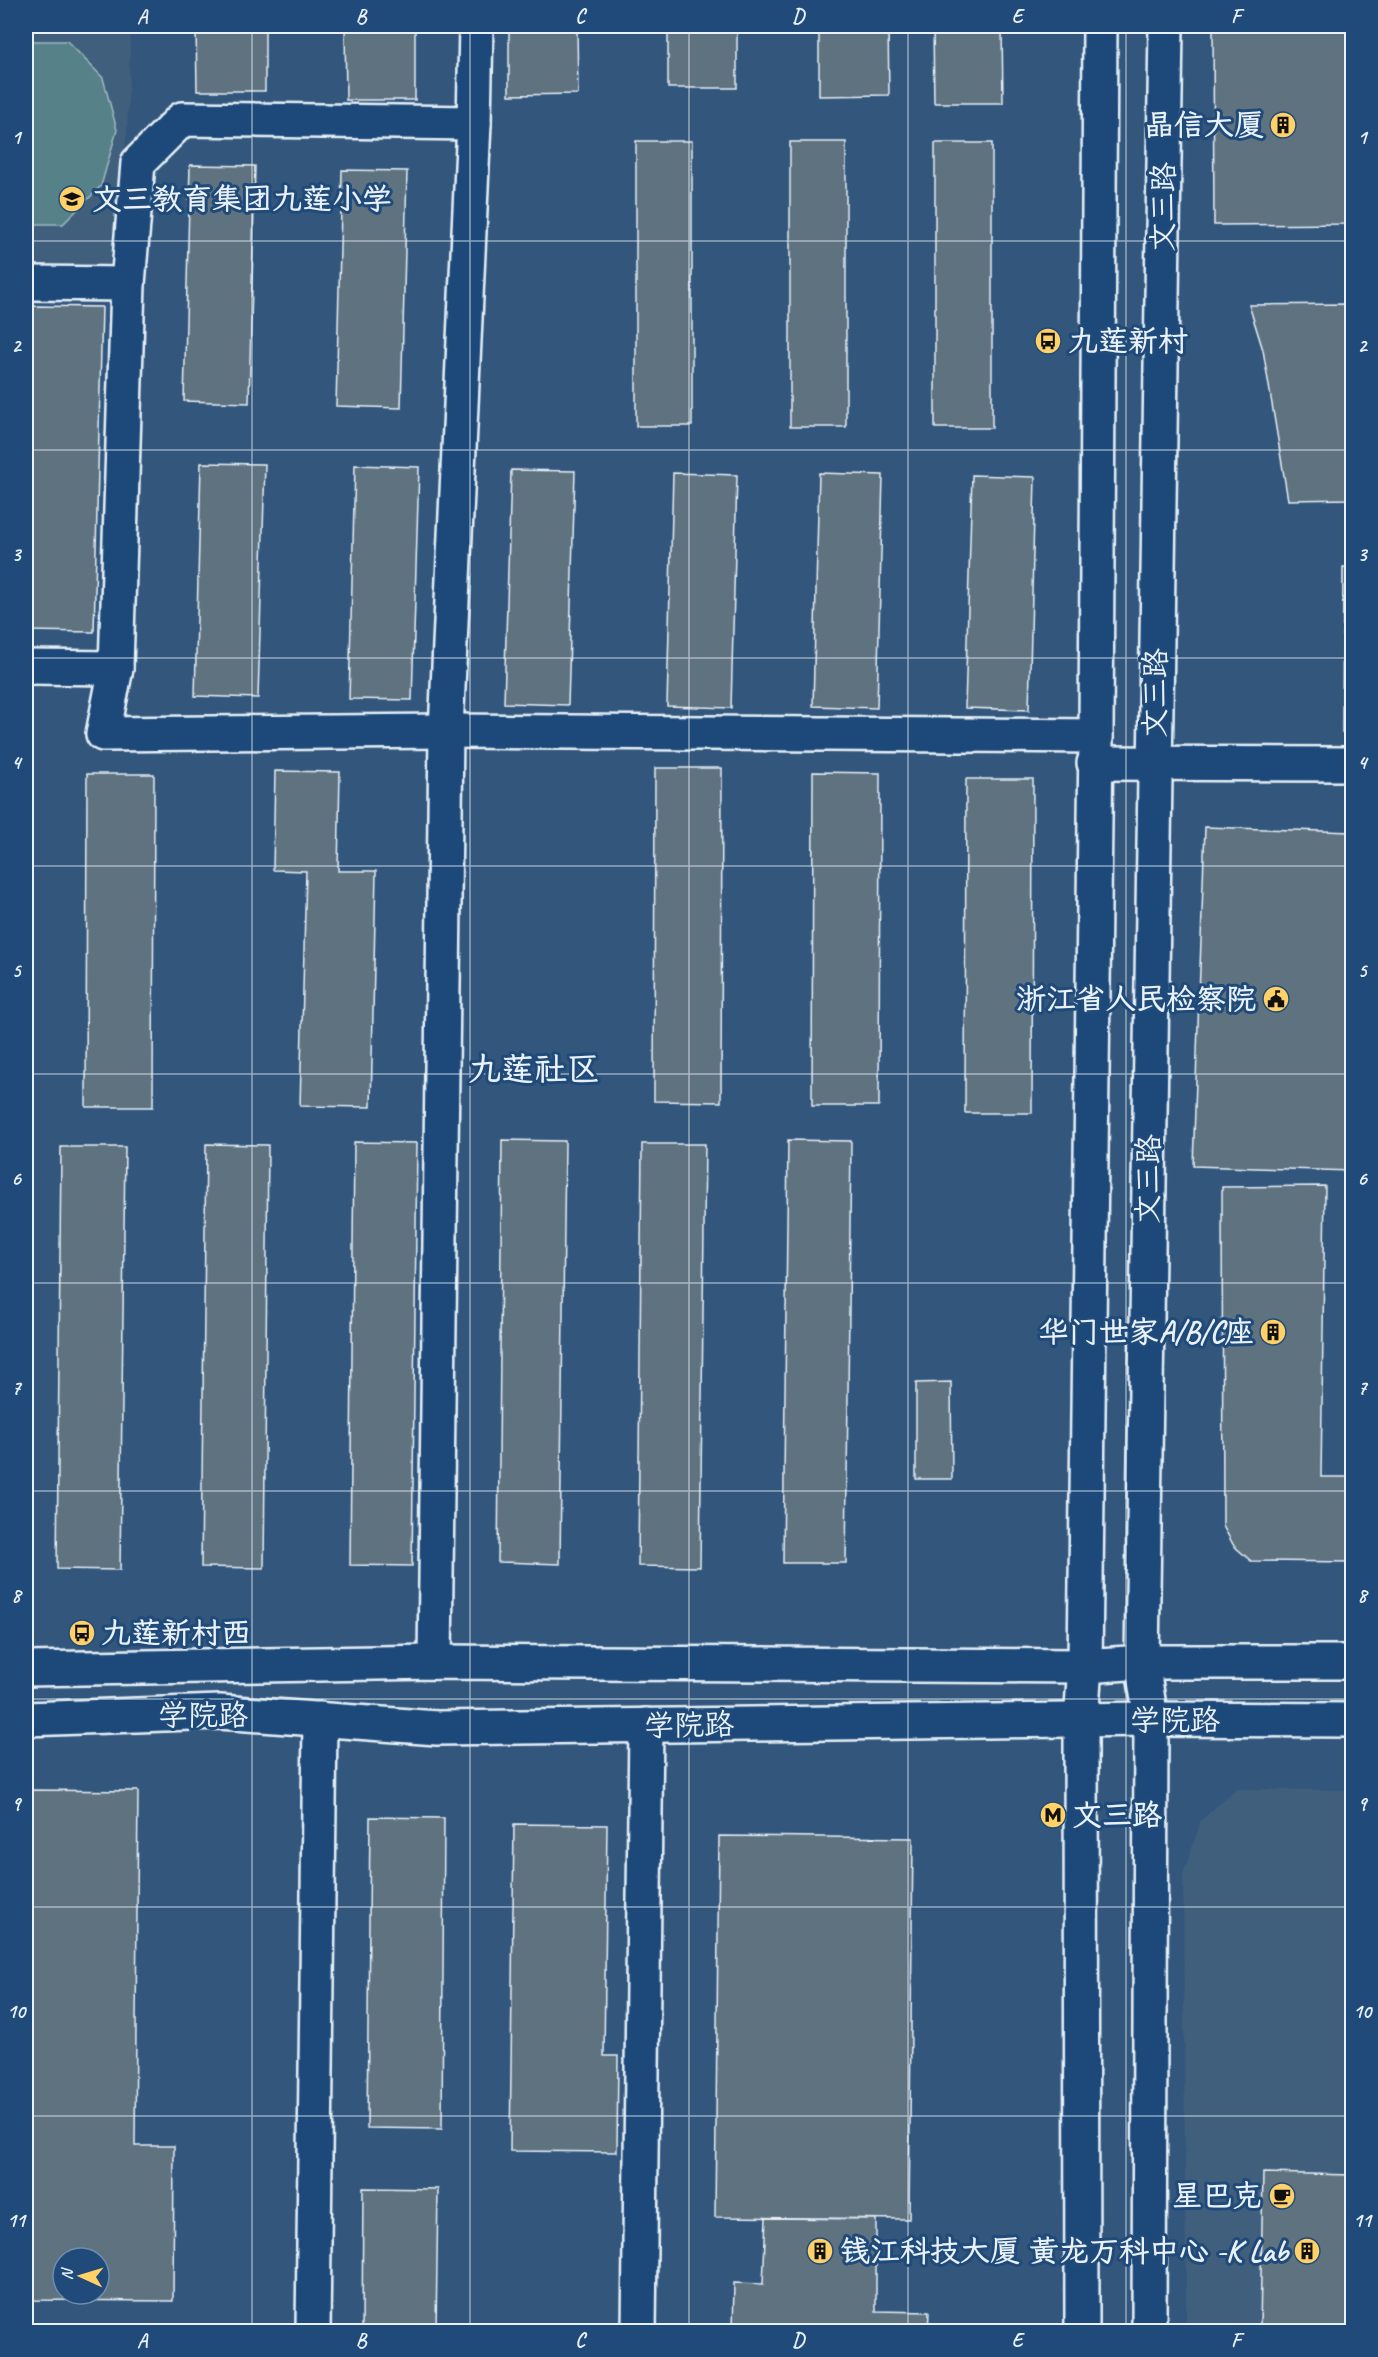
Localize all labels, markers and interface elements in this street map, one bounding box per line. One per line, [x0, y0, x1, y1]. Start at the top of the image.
text: A [137, 4, 149, 29]
text: B [356, 4, 368, 29]
text: C [575, 4, 587, 29]
text: D [792, 4, 806, 29]
text: E [1012, 4, 1026, 29]
text: F [1231, 4, 1245, 29]
place label: 晶信大厦 [1144, 106, 1264, 144]
building icon: 晶信大厦 [1268, 110, 1298, 140]
text: 1 [12, 125, 23, 150]
text: 1 [1358, 125, 1369, 150]
street label: 文三路 [1143, 162, 1183, 252]
place label: 文三教育集团九莲小学 [92, 180, 392, 218]
school or university icon: 文三教育集团九莲小学 [57, 184, 87, 214]
place label: 九莲新村 [1068, 322, 1188, 360]
bus stop icon: 九莲新村 [1033, 326, 1063, 356]
text: 2 [12, 333, 23, 358]
text: 2 [1358, 333, 1369, 358]
text: 3 [12, 542, 23, 567]
text: 3 [1358, 542, 1369, 567]
street label: 文三路 [1135, 648, 1175, 738]
text: 4 [12, 750, 24, 775]
text: 4 [1358, 750, 1370, 775]
text: 5 [12, 958, 23, 983]
text: 5 [1358, 958, 1369, 983]
place label: 浙江省人民检察院 [1016, 980, 1256, 1018]
public building icon: 浙江省人民检察院 [1261, 984, 1291, 1014]
district label: 九莲社区 [468, 1048, 600, 1090]
street label: 文三路 [1128, 1134, 1168, 1224]
text: 6 [11, 1166, 22, 1191]
text: 6 [1357, 1166, 1368, 1191]
place label: 华门世家A/B/C座 [1039, 1313, 1254, 1351]
building icon: 华门世家A/B/C座 [1258, 1317, 1288, 1347]
text: 7 [12, 1375, 23, 1400]
text: 7 [1358, 1375, 1369, 1400]
text: 8 [12, 1583, 24, 1608]
text: 8 [1358, 1583, 1370, 1608]
place label: 九莲新村西 [101, 1614, 251, 1652]
bus stop icon: 九莲新村西 [67, 1618, 97, 1648]
street label: 学院路 [158, 1696, 248, 1734]
street label: 学院路 [1130, 1701, 1220, 1739]
street label: 学院路 [644, 1705, 734, 1745]
text: 9 [12, 1791, 23, 1816]
text: 9 [1358, 1791, 1369, 1816]
place label: 文三路 [1072, 1796, 1162, 1834]
metro station icon: 文三路 [1038, 1800, 1068, 1830]
text: 10 [7, 1999, 27, 2024]
text: 10 [1353, 1999, 1373, 2024]
place label: 星巴克 [1172, 2177, 1262, 2215]
cafe icon: 星巴克 [1267, 2181, 1297, 2211]
text: 11 [7, 2208, 27, 2233]
text: 11 [1353, 2208, 1373, 2233]
place label: 钱江科技大厦 [840, 2232, 1020, 2270]
place label: 黄龙万科中心 -K Lab [1029, 2232, 1291, 2270]
building icon: 钱江科技大厦 [805, 2236, 835, 2266]
building icon: 黄龙万科中心 -K Lab [1292, 2236, 1322, 2266]
north arrow [51, 2246, 111, 2306]
text: N [57, 2266, 78, 2281]
text: A [137, 2328, 149, 2353]
text: B [356, 2328, 368, 2353]
text: C [575, 2328, 587, 2353]
text: D [792, 2328, 806, 2353]
text: E [1012, 2328, 1026, 2353]
text: F [1231, 2328, 1245, 2353]

